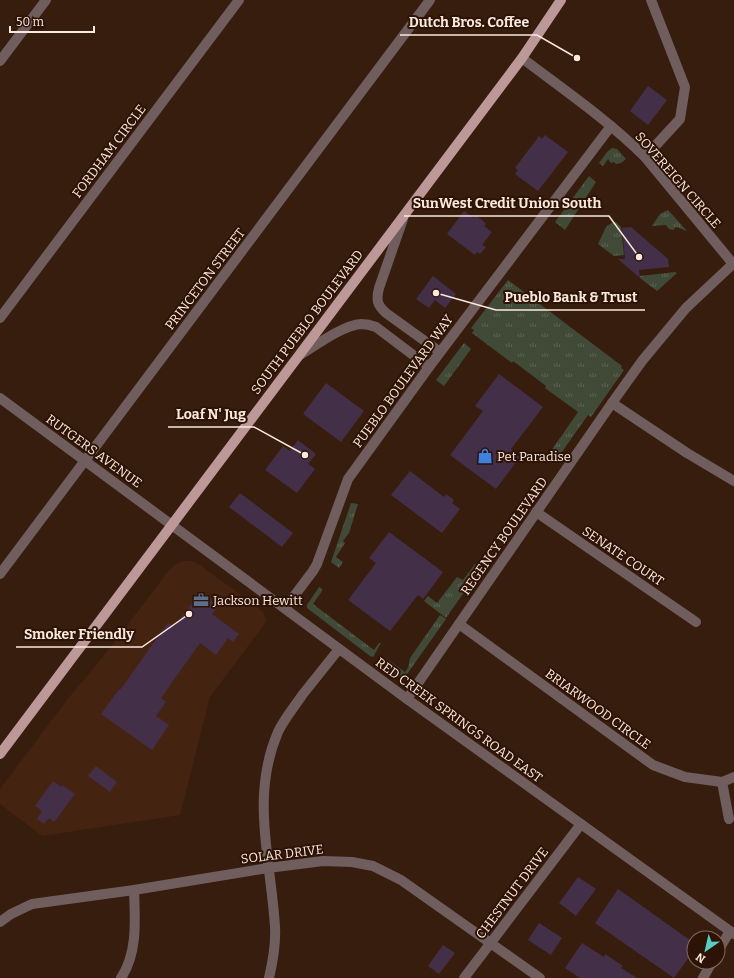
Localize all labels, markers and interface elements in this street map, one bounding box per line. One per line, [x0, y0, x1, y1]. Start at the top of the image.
scale bar [10, 8, 94, 34]
callout: Dutch Bros. Coffee [400, 9, 537, 35]
text: Dutch Bros. Coffee [409, 14, 529, 31]
text: 50 m [16, 15, 45, 29]
street label: FORDHAM CIRCLE [69, 102, 149, 200]
street label: SOVEREIGN CIRCLE [632, 129, 724, 231]
callout: SunWest Credit Union South [404, 190, 609, 216]
text: SunWest Credit Union South [413, 195, 601, 212]
street label: PRINCETON STREET [162, 225, 248, 333]
street label: SOUTH PUEBLO BOULEVARD [248, 247, 366, 397]
callout: Pueblo Bank & Trust [496, 284, 645, 310]
text: Pueblo Bank & Trust [505, 289, 638, 306]
street label: PUEBLO BOULEVARD WAY [350, 311, 457, 450]
callout: Loaf N' Jug [168, 401, 254, 427]
text: Loaf N' Jug [176, 406, 246, 423]
street label: RUTGERS AVENUE [43, 411, 145, 491]
shop icon: Pet Paradise [476, 447, 494, 465]
place label: Pet Paradise [497, 449, 571, 464]
street label: REGENCY BOULEVARD [458, 474, 550, 598]
street label: SENATE COURT [579, 523, 667, 589]
office icon: Jackson Hewitt [192, 591, 210, 609]
place label: Jackson Hewitt [212, 593, 303, 608]
callout: Smoker Friendly [16, 621, 142, 647]
text: Smoker Friendly [24, 626, 134, 643]
street label: RED CREEK SPRINGS ROAD EAST [373, 655, 545, 786]
street label: BRIARWOOD CIRCLE [542, 666, 654, 752]
street label: SOLAR DRIVE [240, 841, 324, 867]
street label: CHESTNUT DRIVE [473, 844, 551, 942]
north arrow [686, 930, 726, 970]
text: N [693, 950, 708, 966]

